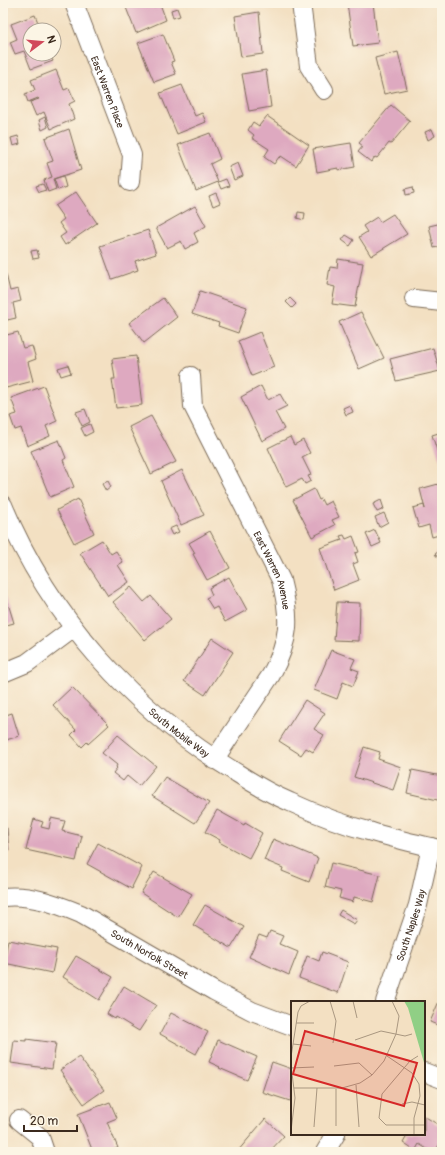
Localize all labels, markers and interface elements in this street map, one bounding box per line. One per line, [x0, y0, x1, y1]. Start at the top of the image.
north arrow [22, 22, 62, 62]
text: N [44, 34, 59, 45]
street label: East Warren Place [88, 55, 126, 130]
street label: East Warren Avenue [250, 529, 292, 610]
street label: South Mobile Way [146, 706, 212, 761]
street label: South Naples Way [394, 888, 428, 963]
street label: South Norfolk Street [108, 927, 191, 982]
inset map [291, 1001, 425, 1135]
scale bar [24, 1107, 77, 1133]
text: 20 m [30, 1114, 59, 1129]

